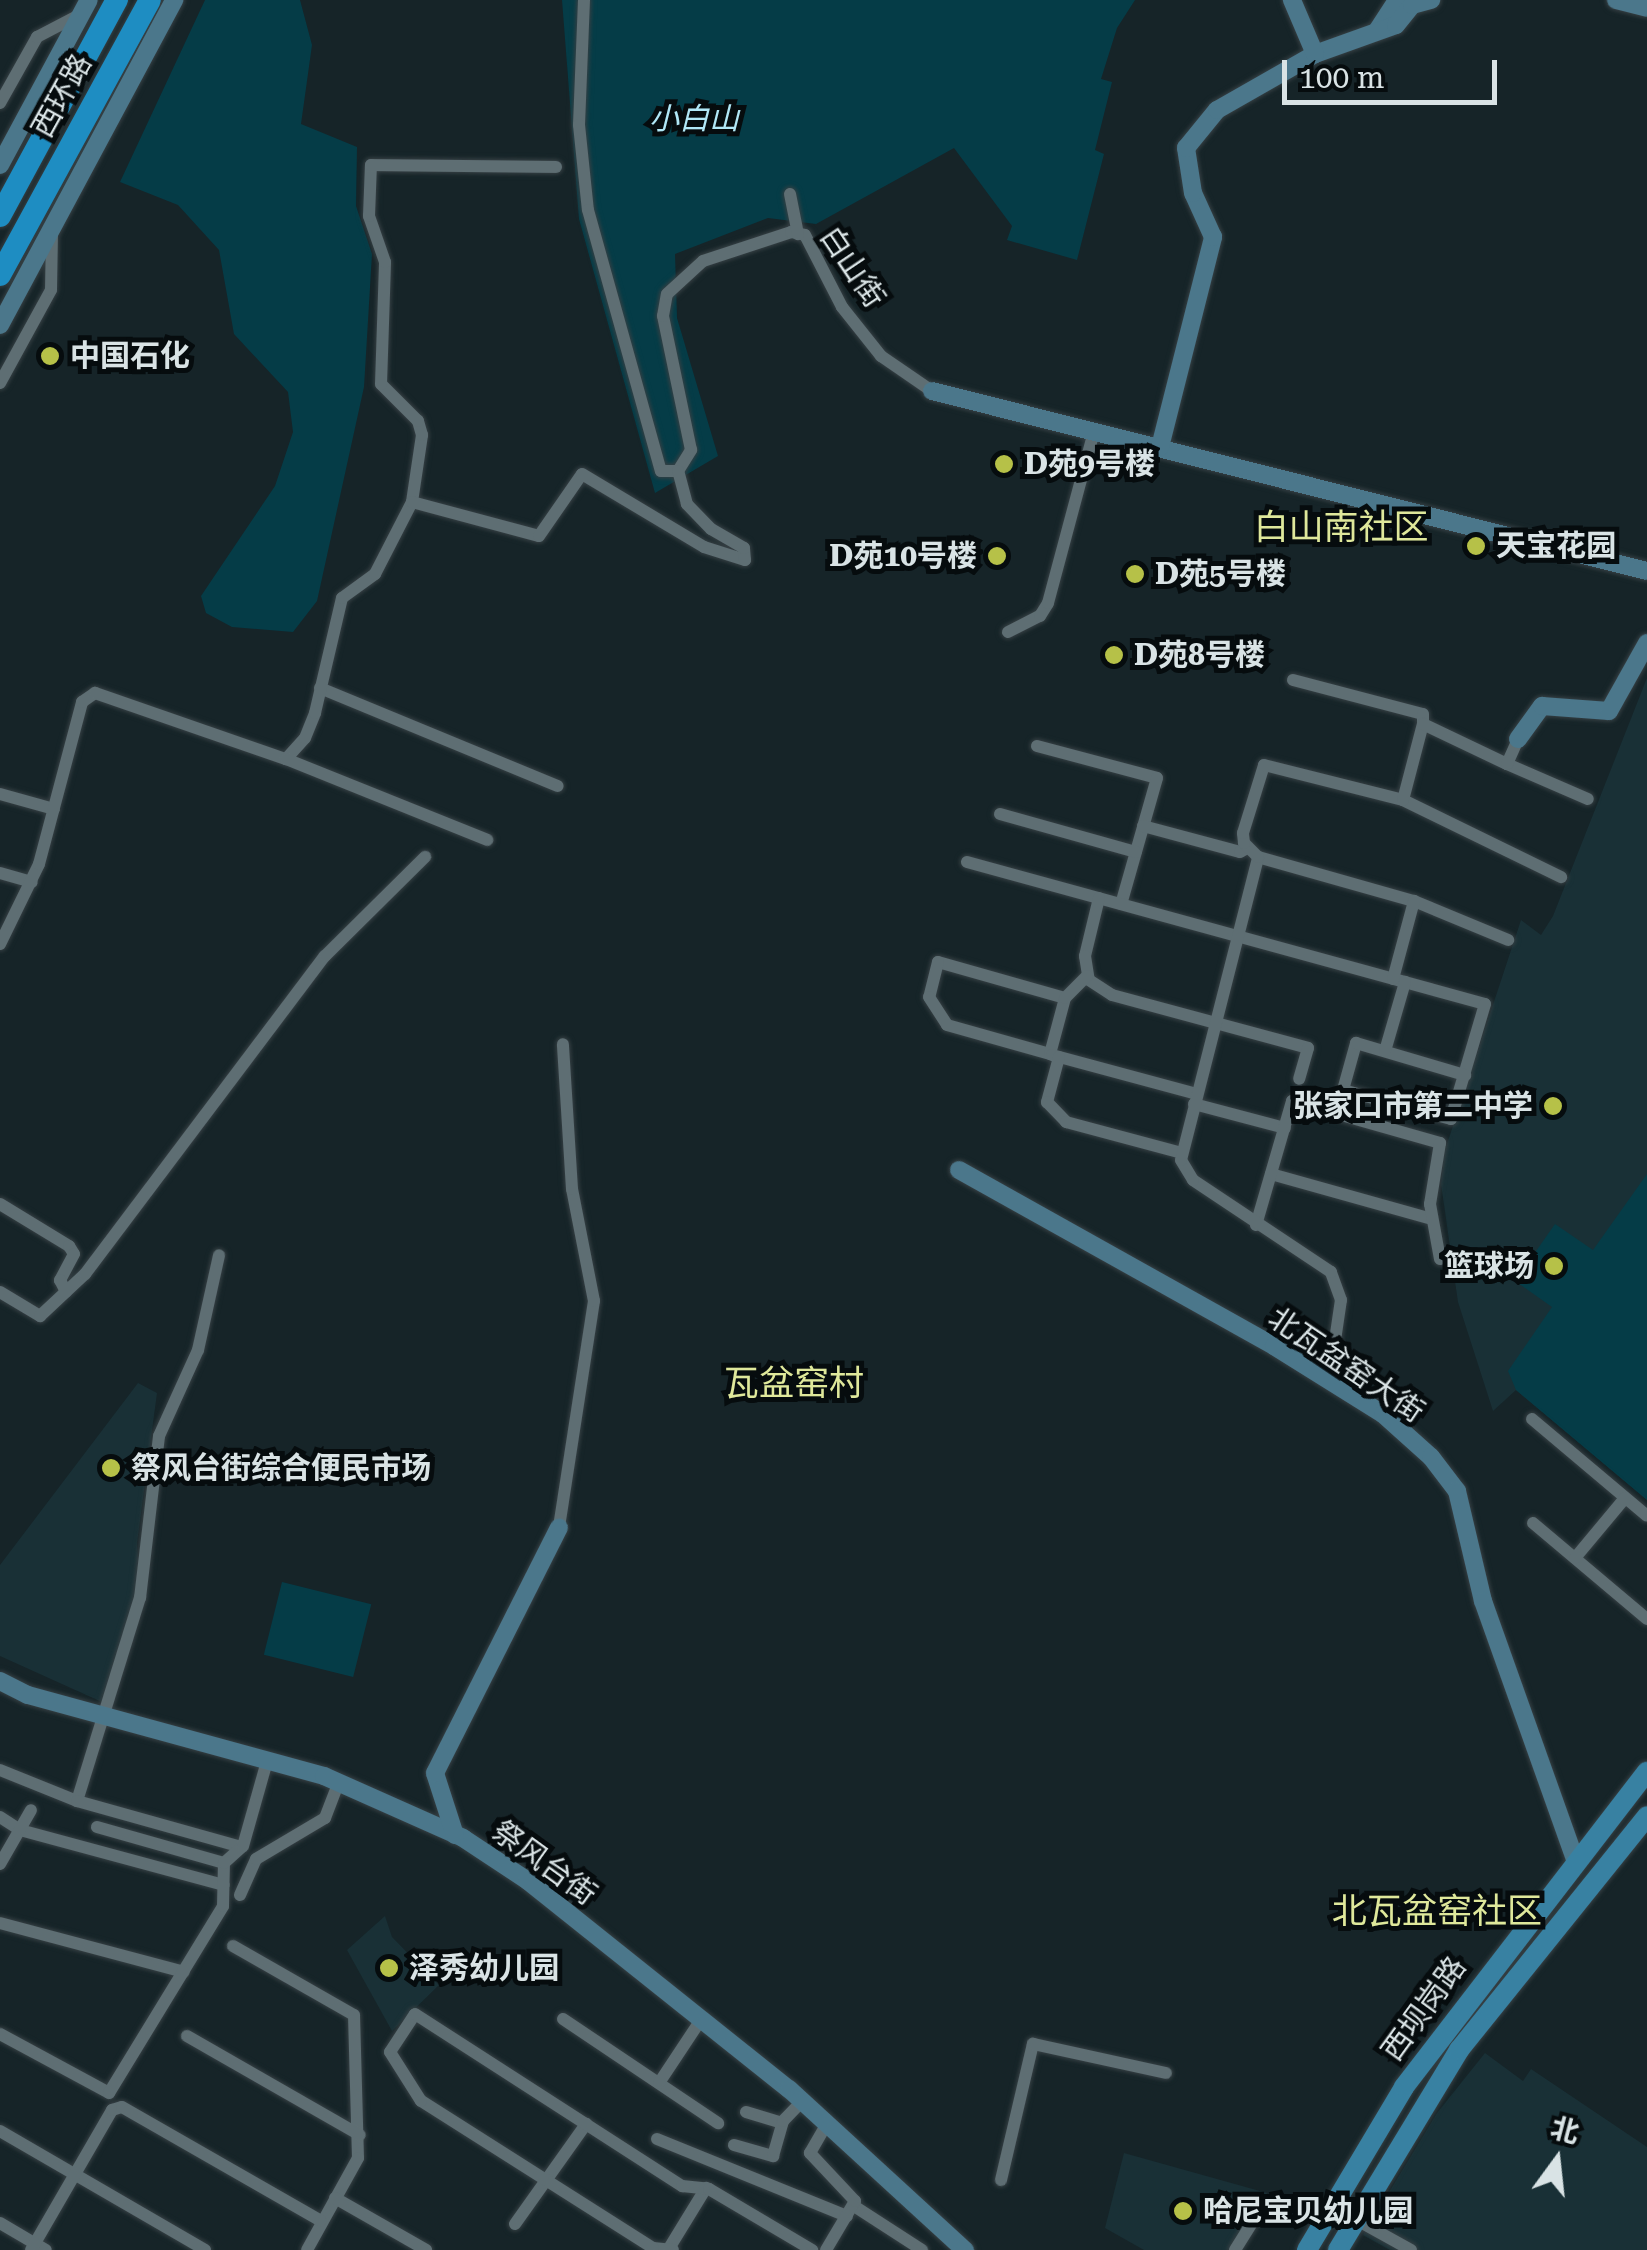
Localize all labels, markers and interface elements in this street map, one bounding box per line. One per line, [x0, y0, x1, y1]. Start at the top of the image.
scale bar [1287, 40, 1502, 102]
street label: 西环路 [24, 48, 100, 144]
text: 100 m [1299, 60, 1384, 95]
park label: 小白山 [649, 101, 739, 137]
street label: 白山街 [812, 220, 892, 314]
place label: 中国石化 [70, 338, 190, 374]
marker: 中国石化 [39, 345, 61, 367]
place label: D苑9号楼 [1024, 446, 1155, 482]
marker: D苑9号楼 [993, 453, 1015, 475]
district label: 白山南社区 [1254, 507, 1428, 549]
place label: 天宝花园 [1496, 528, 1616, 564]
marker: 天宝花园 [1465, 535, 1487, 557]
place label: D苑10号楼 [829, 538, 977, 574]
marker: D苑10号楼 [986, 545, 1008, 567]
place label: D苑5号楼 [1155, 556, 1286, 592]
marker: D苑5号楼 [1124, 563, 1146, 585]
place label: D苑8号楼 [1134, 637, 1265, 673]
marker: D苑8号楼 [1103, 644, 1125, 666]
place label: 张家口市第二中学 [1293, 1088, 1533, 1124]
marker: 张家口市第二中学 [1542, 1095, 1564, 1117]
place label: 篮球场 [1444, 1248, 1534, 1284]
marker: 篮球场 [1543, 1255, 1565, 1277]
street label: 北瓦盆窑大街 [1261, 1300, 1431, 1430]
district label: 瓦盆窑村 [724, 1363, 864, 1405]
place label: 祭风台街综合便民市场 [131, 1450, 431, 1486]
marker: 祭风台街综合便民市场 [100, 1457, 122, 1479]
street label: 祭风台街 [485, 1813, 603, 1913]
district label: 北瓦盆窑社区 [1332, 1891, 1542, 1933]
place label: 泽秀幼儿园 [409, 1950, 559, 1986]
street label: 西坝岗路 [1374, 1950, 1474, 2068]
marker: 泽秀幼儿园 [378, 1957, 400, 1979]
north arrow [1507, 2110, 1607, 2210]
text: 北 [1547, 2111, 1583, 2150]
place label: 哈尼宝贝幼儿园 [1203, 2193, 1413, 2229]
marker: 哈尼宝贝幼儿园 [1172, 2200, 1194, 2222]

